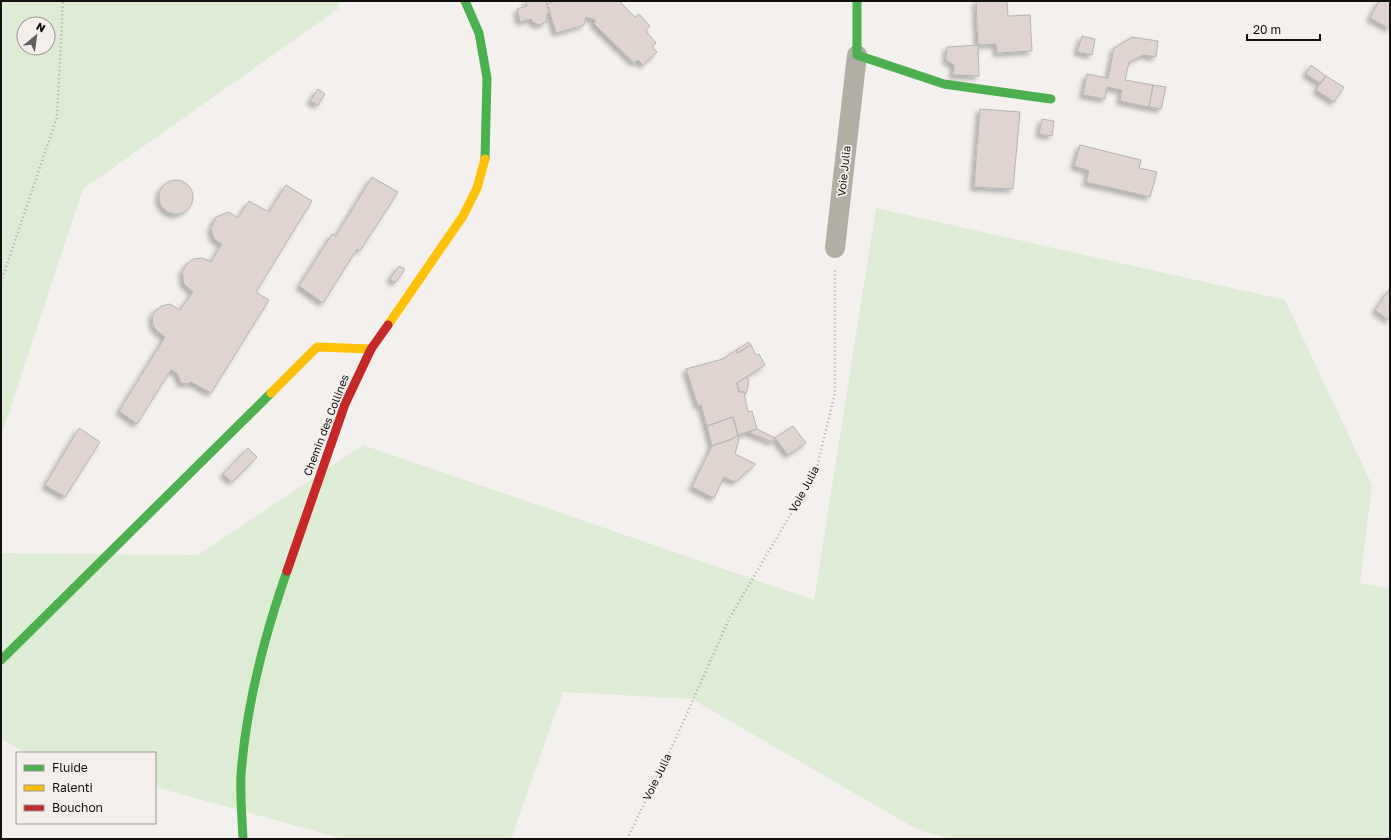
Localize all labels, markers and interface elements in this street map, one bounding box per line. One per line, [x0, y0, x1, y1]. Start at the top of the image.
north arrow [16, 16, 56, 56]
scale bar [1247, 16, 1320, 42]
text: N [34, 19, 48, 35]
text: 20 m [1253, 22, 1281, 37]
street label: Voie Julia [834, 145, 853, 197]
street label: Chemin des Collines [300, 372, 351, 477]
street label: Voie Julia [786, 463, 821, 514]
street label: Voie Julia [640, 751, 674, 802]
legend [16, 752, 156, 824]
text: Fluide [52, 760, 88, 775]
text: Ralenti [52, 780, 93, 795]
text: Bouchon [52, 800, 103, 815]

